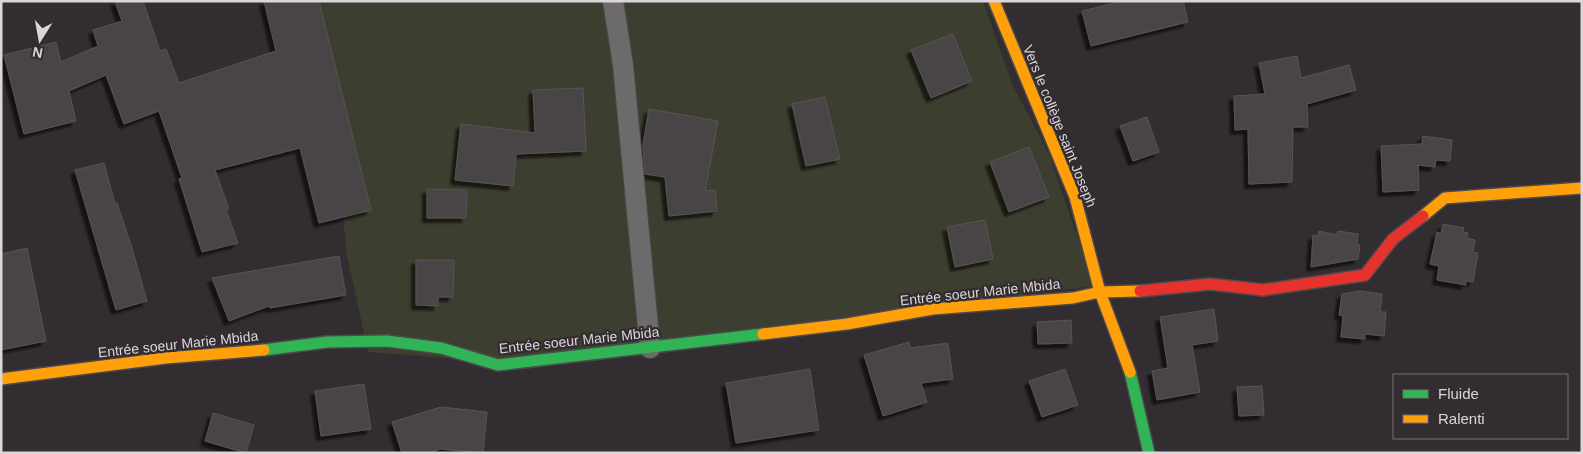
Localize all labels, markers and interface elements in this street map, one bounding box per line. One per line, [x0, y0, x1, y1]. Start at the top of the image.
north arrow [15, 15, 65, 65]
street label: Vers le collège saint Joseph [1020, 43, 1100, 209]
text: N [31, 44, 44, 62]
street label: Entrée soeur Marie Mbida [899, 276, 1061, 308]
street label: Entrée soeur Marie Mbida [498, 324, 660, 356]
street label: Entrée soeur Marie Mbida [97, 328, 259, 360]
legend [1393, 374, 1568, 439]
text: Fluide [1438, 385, 1479, 402]
text: Ralenti [1438, 410, 1485, 427]

